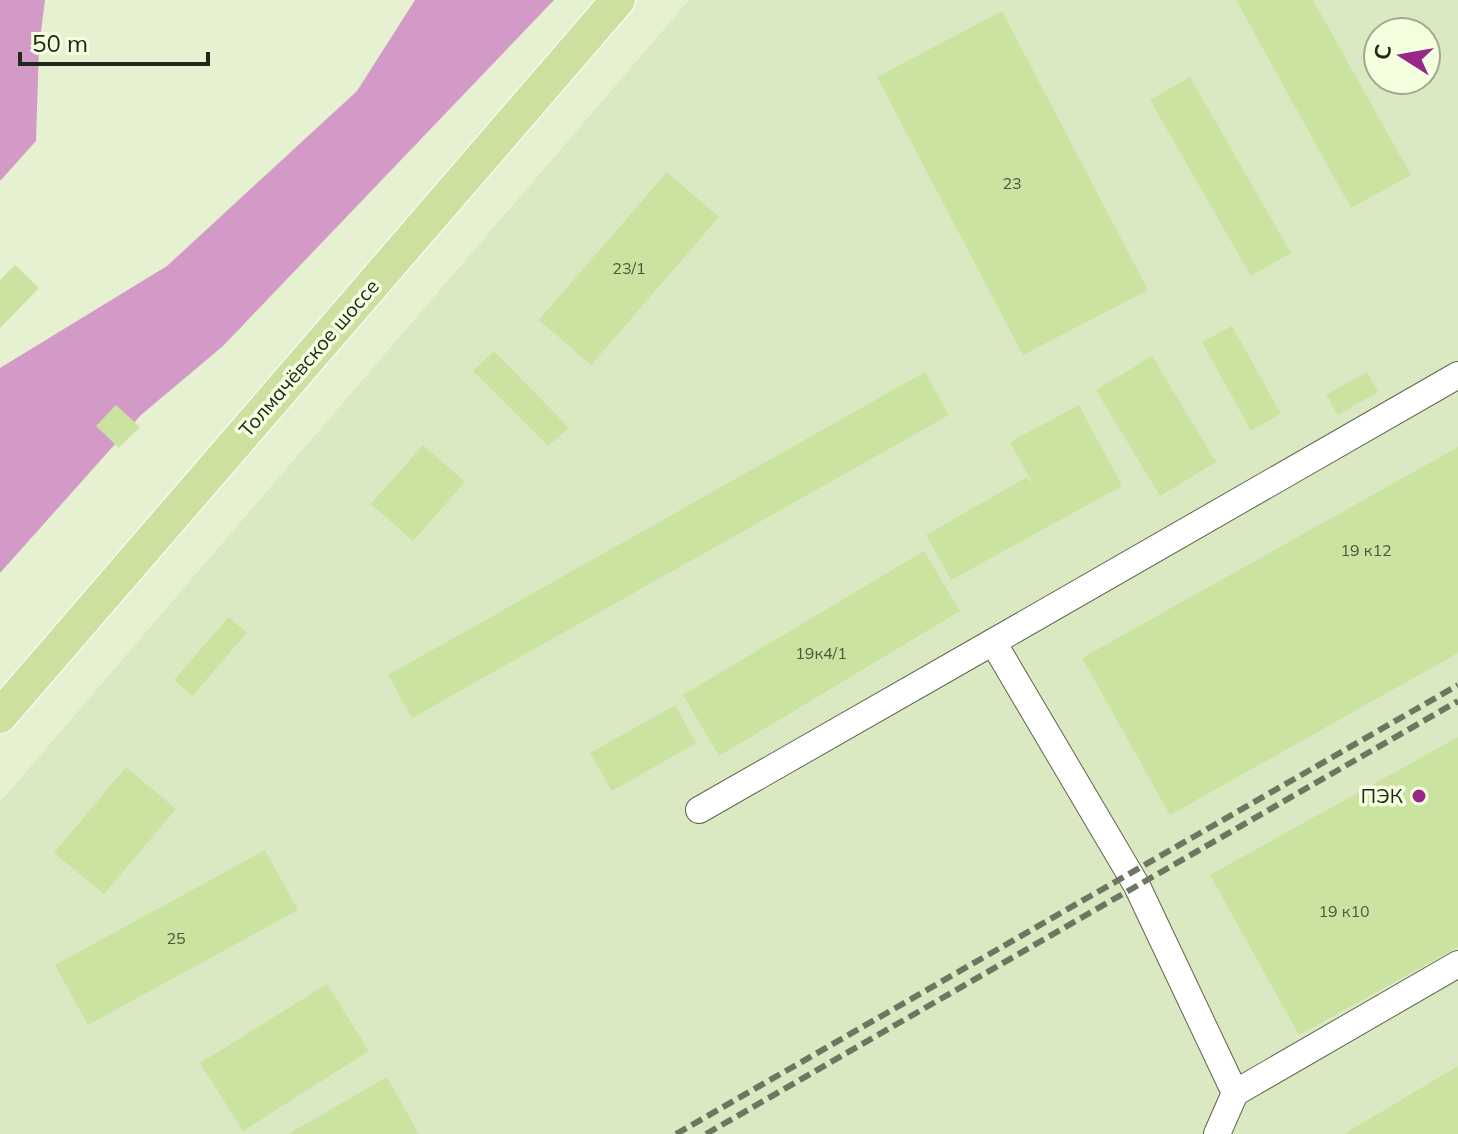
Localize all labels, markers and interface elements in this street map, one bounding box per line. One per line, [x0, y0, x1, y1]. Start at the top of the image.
scale bar [20, 16, 208, 66]
north arrow [1362, 16, 1442, 96]
text: 50 m [32, 28, 88, 58]
text: С [1367, 42, 1398, 62]
house number: 23 [1002, 173, 1022, 193]
house number: 23/1 [612, 258, 646, 278]
street label: Толмачёвское шоссе [233, 274, 384, 442]
house number: 19 к12 [1340, 540, 1392, 560]
house number: 19к4/1 [795, 643, 847, 663]
place label: ПЭК [1361, 783, 1403, 808]
marker: ПЭК [1410, 787, 1428, 805]
house number: 19 к10 [1318, 901, 1370, 921]
house number: 25 [166, 928, 186, 948]

